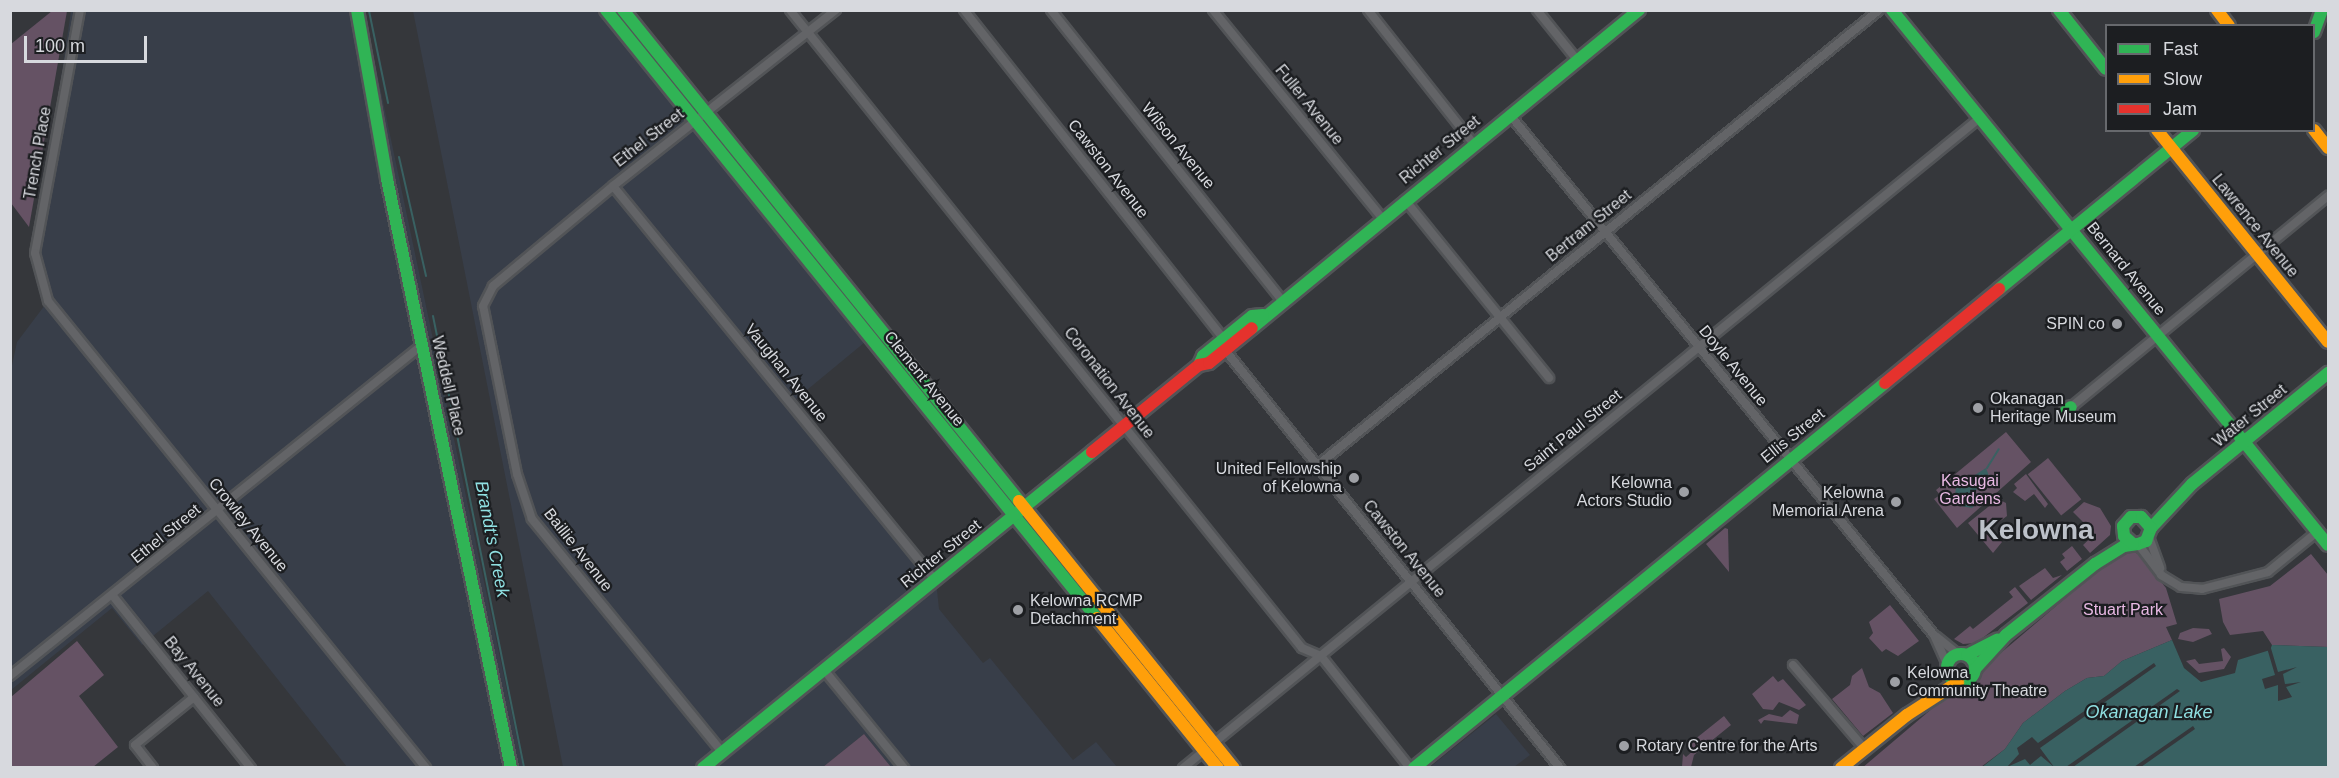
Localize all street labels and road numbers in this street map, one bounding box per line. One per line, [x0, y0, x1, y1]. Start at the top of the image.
street label: Fuller Avenue [1271, 61, 1347, 149]
street label: Wilson Avenue [1137, 99, 1219, 193]
street label: Trench Place [20, 105, 56, 201]
street label: Ethel Street [610, 105, 688, 171]
street label: Richter Street [1396, 112, 1484, 188]
street label: Cawston Avenue [1063, 116, 1153, 222]
street label: Lawrence Avenue [2207, 170, 2303, 282]
street label: Bertram Street [1543, 186, 1635, 266]
street label: Bernard Avenue [2082, 218, 2170, 320]
street label: Vaughan Avenue [740, 320, 832, 426]
street label: Doyle Avenue [1694, 321, 1772, 411]
street label: Coronation Avenue [1059, 323, 1159, 443]
street label: Clement Avenue [879, 327, 969, 431]
street label: Weddell Place [427, 334, 469, 438]
street label: Water Street [2209, 380, 2291, 452]
street label: Saint Paul Street [1520, 386, 1626, 476]
street label: Ellis Street [1757, 404, 1829, 468]
street label: Crowley Avenue [204, 474, 292, 576]
street label: Cawston Avenue [1359, 496, 1449, 602]
street label: Ethel Street [127, 500, 205, 568]
street label: Baillie Avenue [539, 504, 617, 596]
street label: Richter Street [897, 516, 985, 592]
street label: Bay Avenue [159, 633, 229, 711]

